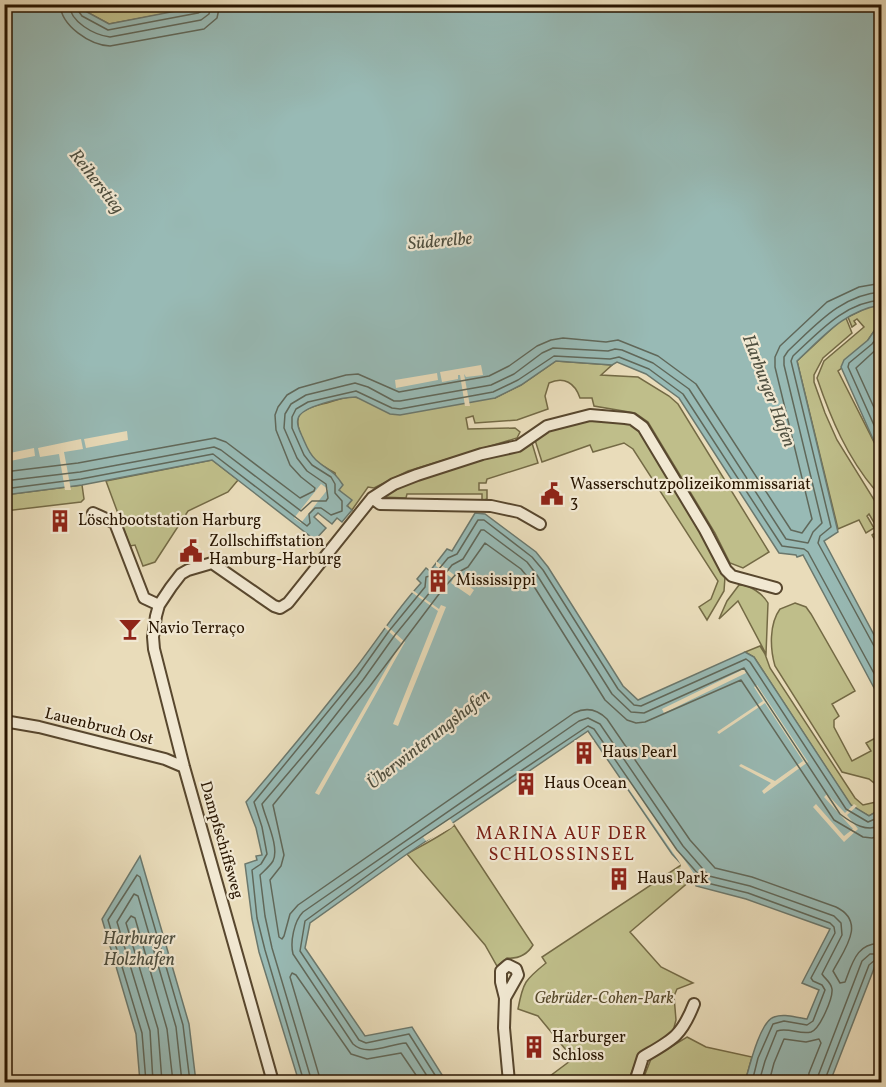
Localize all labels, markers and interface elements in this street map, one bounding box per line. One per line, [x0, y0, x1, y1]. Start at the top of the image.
water label: Reiherstieg [63, 144, 129, 220]
water label: Süderelbe [407, 227, 474, 257]
water label: Harburger Hafen [735, 331, 801, 451]
place label: Wasserschutzpolizeikommissariat 3 [570, 474, 811, 514]
public building icon: Wasserschutzpolizeikommissariat 3 [539, 481, 565, 507]
building icon: Löschbootstation Harburg [47, 508, 73, 534]
place label: Löschbootstation Harburg [78, 510, 261, 532]
place label: Zollschiffstation Hamburg-Harburg [209, 531, 341, 571]
public building icon: Zollschiffstation Hamburg-Harburg [178, 538, 204, 564]
building icon: Mississippi [425, 568, 451, 594]
place label: Mississippi [456, 570, 536, 592]
bar icon: Navio Terraço [117, 616, 143, 642]
place label: Navio Terraço [148, 618, 245, 640]
water label: Überwinterungshafen [362, 684, 496, 796]
street label: Lauenbruch Ost [42, 703, 156, 751]
building icon: Haus Pearl [571, 740, 597, 766]
place label: Haus Pearl [602, 742, 677, 764]
building icon: Haus Ocean [513, 771, 539, 797]
place label: Haus Ocean [544, 773, 627, 795]
street label: Dampfschiffsweg [194, 779, 248, 901]
district label: MARINA AUF DER SCHLOSSINSEL [476, 822, 648, 868]
building icon: Haus Park [606, 866, 632, 892]
place label: Haus Park [637, 868, 709, 890]
water label: Harburger Holzhafen [102, 927, 176, 973]
park label: Gebrüder-Cohen-Park [534, 988, 674, 1010]
place label: Harburger Schloss [552, 1027, 626, 1067]
building icon: Harburger Schloss [521, 1034, 547, 1060]

